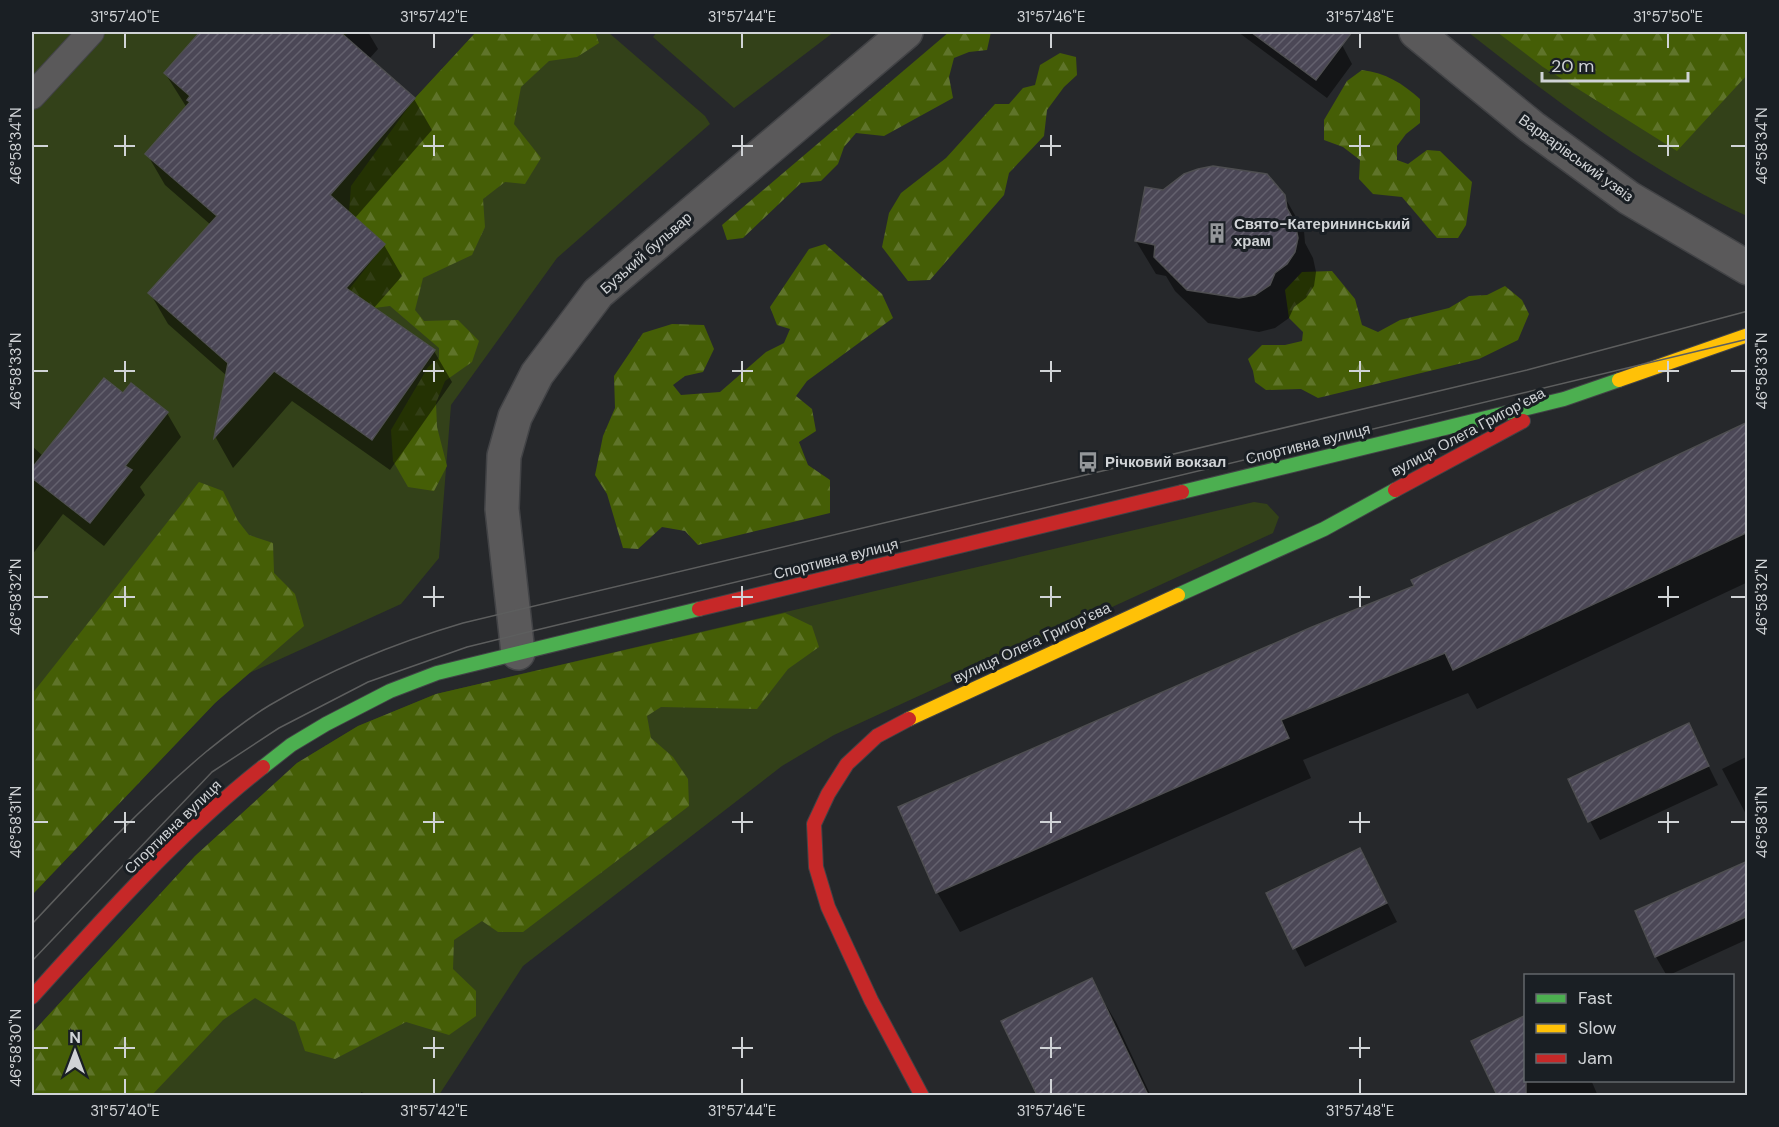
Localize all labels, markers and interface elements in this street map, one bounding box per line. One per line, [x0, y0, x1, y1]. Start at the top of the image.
text: 31°57'40"E [90, 7, 160, 27]
text: 31°57'42"E [400, 7, 468, 27]
text: 31°57'44"E [708, 7, 776, 27]
text: 31°57'46"E [1017, 7, 1085, 27]
text: 31°57'48"E [1326, 7, 1394, 27]
text: 31°57'50"E [1633, 7, 1703, 27]
scale bar [1542, 45, 1688, 83]
text: 20 m [1551, 54, 1594, 78]
text: 46°58'34"N [6, 107, 26, 185]
text: 46°58'34"N [1752, 107, 1772, 185]
street label: Варварівський узвіз [1515, 109, 1638, 207]
street label: Бузький бульвар [596, 208, 696, 298]
place label: Свято-Катерининський храм [1234, 214, 1410, 251]
building icon: Свято-Катерининський храм [1205, 221, 1229, 245]
text: 46°58'33"N [6, 333, 26, 409]
text: 46°58'33"N [1752, 333, 1772, 409]
street label: вулиця Олега Григорʼєва [1388, 383, 1549, 481]
street label: Спортивна вулиця [1244, 419, 1372, 469]
bus stop icon: Річковий вокзал [1076, 450, 1100, 474]
place label: Річковий вокзал [1105, 452, 1226, 472]
street label: Спортивна вулиця [772, 534, 900, 584]
text: 46°58'32"N [6, 559, 26, 635]
text: 46°58'32"N [1752, 559, 1772, 635]
street label: вулиця Олега Григорʼєва [950, 597, 1115, 688]
street label: Спортивна вулиця [120, 775, 226, 879]
text: 46°58'31"N [6, 786, 26, 858]
text: 46°58'31"N [1752, 786, 1772, 858]
legend [1524, 974, 1734, 1082]
text: Fast [1578, 986, 1613, 1010]
text: 46°58'30"N [6, 1009, 26, 1087]
text: Slow [1578, 1016, 1617, 1040]
north arrow [45, 1022, 105, 1082]
text: N [69, 1027, 81, 1048]
text: Jam [1578, 1046, 1613, 1070]
text: 31°57'40"E [90, 1101, 160, 1121]
text: 31°57'42"E [400, 1101, 468, 1121]
text: 31°57'44"E [708, 1101, 776, 1121]
text: 31°57'46"E [1017, 1101, 1085, 1121]
text: 31°57'48"E [1326, 1101, 1394, 1121]

